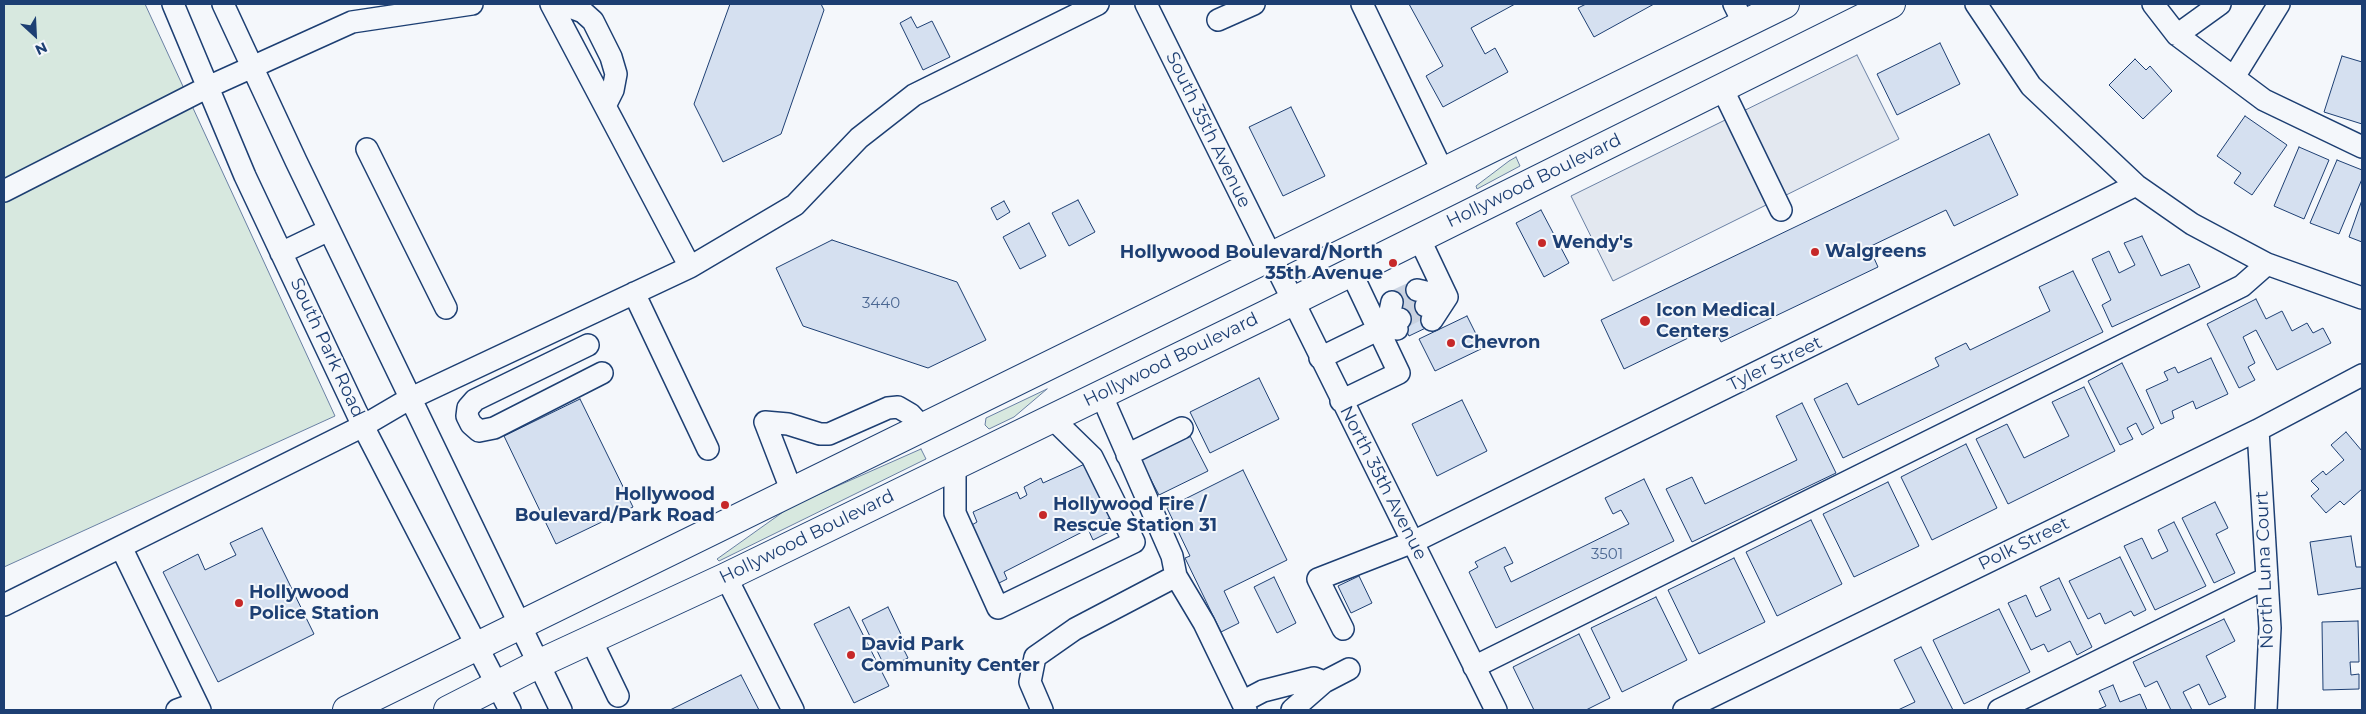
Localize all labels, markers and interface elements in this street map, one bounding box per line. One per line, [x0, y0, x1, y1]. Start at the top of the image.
north arrow [10, 10, 60, 60]
text: N [32, 38, 50, 59]
street label: South 35th Avenue [1161, 48, 1255, 212]
street label: Hollywood Boulevard [1443, 129, 1625, 233]
place label: Wendy's [1552, 232, 1633, 254]
marker: Wendy's [1536, 237, 1548, 249]
place label: Walgreens [1825, 241, 1926, 263]
place label: Hollywood Boulevard/North 35th Avenue [1120, 242, 1383, 284]
marker: Walgreens [1809, 246, 1821, 258]
marker: Hollywood Boulevard/North 35th Avenue [1387, 257, 1399, 269]
street label: South Park Road [285, 275, 369, 421]
house number: 3440 [862, 295, 900, 313]
place label: Icon Medical Centers [1656, 300, 1775, 342]
street label: Hollywood Boulevard [1080, 308, 1262, 412]
marker: Icon Medical Centers [1638, 314, 1652, 328]
place label: Chevron [1461, 332, 1540, 354]
street label: Tyler Street [1724, 332, 1826, 396]
marker: Chevron [1445, 337, 1457, 349]
street label: North 35th Avenue [1335, 402, 1431, 564]
place label: Hollywood Boulevard/Park Road [515, 484, 715, 526]
street label: Hollywood Boulevard [716, 485, 898, 589]
street label: North Luna Court [2251, 491, 2279, 649]
place label: Hollywood Fire / Rescue Station 31 [1053, 494, 1217, 536]
marker: Hollywood Boulevard/Park Road [719, 499, 731, 511]
marker: Hollywood Fire / Rescue Station 31 [1037, 509, 1049, 521]
street label: Polk Street [1975, 513, 2073, 575]
house number: 3501 [1591, 546, 1623, 564]
place label: Hollywood Police Station [249, 582, 379, 624]
marker: Hollywood Police Station [233, 597, 245, 609]
place label: David Park Community Center [861, 634, 1040, 676]
marker: David Park Community Center [845, 649, 857, 661]

